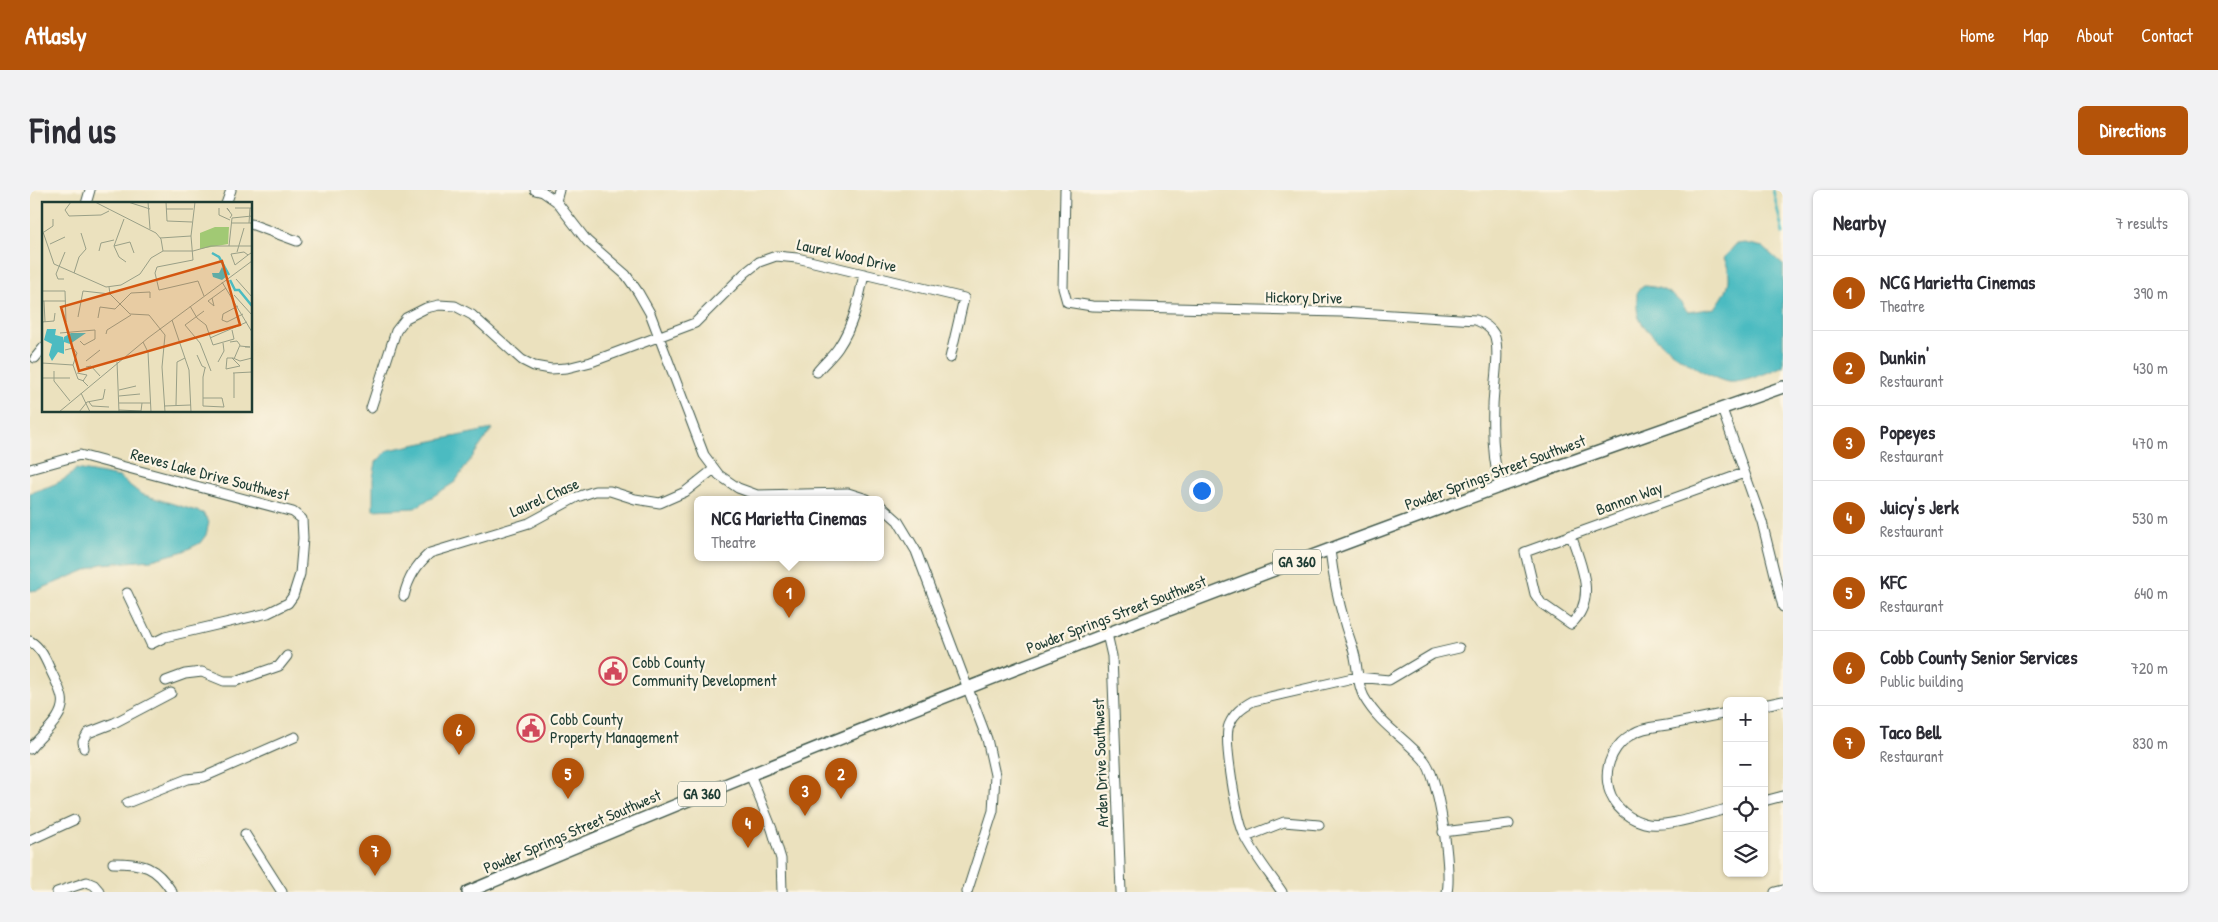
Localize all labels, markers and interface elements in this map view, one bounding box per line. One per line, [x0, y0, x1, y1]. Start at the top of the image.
text: Atlasly [25, 19, 87, 51]
text: Home [1960, 23, 1995, 48]
text: Map [2023, 23, 2048, 48]
text: About [2076, 23, 2113, 48]
text: Contact [2141, 23, 2193, 48]
button: Directions [2078, 106, 2188, 155]
text: Find us [30, 107, 116, 154]
inset map [42, 202, 252, 412]
text: Nearby [1833, 208, 1886, 237]
text: 7 results [2115, 212, 2168, 234]
street label: Laurel Wood Drive [795, 233, 900, 277]
text: NCG Marietta Cinemas [1880, 269, 2035, 295]
text: 1 [1846, 282, 1852, 304]
text: 390 m [2133, 282, 2168, 304]
street label: Hickory Drive [1265, 285, 1343, 309]
text: Theatre [1880, 295, 1925, 317]
text: Dunkin' [1880, 344, 1929, 370]
text: 2 [1845, 357, 1853, 379]
text: 430 m [2133, 357, 2168, 379]
text: Restaurant [1880, 370, 1943, 392]
text: Popeyes [1880, 419, 1935, 445]
street label: Powder Springs Street Southwest [1402, 429, 1589, 515]
text: 3 [1845, 432, 1853, 454]
text: 470 m [2132, 432, 2168, 454]
street label: Reeves Lake Drive Southwest [128, 442, 292, 506]
text: Restaurant [1880, 445, 1943, 467]
street label: Laurel Chase [506, 472, 583, 522]
street label: Bannon Way [1593, 476, 1665, 520]
your location [1189, 478, 1215, 504]
text: Juicy's Jerk [1880, 494, 1959, 520]
popup [694, 496, 884, 561]
text: NCG Marietta Cinemas [711, 505, 867, 531]
text: 4 [1846, 507, 1852, 529]
text: 530 m [2132, 507, 2168, 529]
text: Restaurant [1880, 520, 1943, 542]
text: Theatre [711, 531, 756, 553]
road number: GA 360 [1273, 550, 1321, 574]
street label: Powder Springs Street Southwest [1023, 569, 1210, 658]
text: KFC [1880, 569, 1907, 595]
pin: 1 [773, 577, 805, 618]
text: 5 [1846, 582, 1852, 604]
text: 640 m [2134, 582, 2168, 604]
text: Restaurant [1880, 595, 1943, 617]
text: Cobb County Senior Services [1880, 644, 2077, 670]
place label: Cobb County Community Development [632, 651, 777, 691]
public building icon: Cobb County Community Development [598, 656, 628, 686]
text: 6 [1846, 657, 1852, 679]
text: 720 m [2131, 657, 2168, 679]
text: Public building [1880, 670, 1963, 692]
map controls [1723, 697, 1768, 877]
button: + [1723, 697, 1768, 742]
street label: Arden Drive Southwest [1087, 698, 1113, 828]
place label: Cobb County Property Management [550, 708, 679, 748]
public building icon: Cobb County Property Management [516, 713, 546, 743]
pin: 6 [443, 714, 475, 755]
text: Taco Bell [1880, 719, 1941, 745]
text: 7 [1845, 732, 1853, 754]
text: 830 m [2132, 732, 2168, 754]
button: − [1723, 742, 1768, 787]
text: Restaurant [1880, 745, 1943, 767]
pin: 5 [552, 758, 584, 799]
pin: 2 [825, 758, 857, 799]
pin: 3 [789, 775, 821, 816]
road number: GA 360 [678, 782, 726, 806]
street label: Powder Springs Street Southwest [480, 783, 665, 878]
button: locate [1723, 787, 1768, 832]
pin: 4 [732, 807, 764, 848]
button: layers [1723, 832, 1768, 877]
pin: 7 [359, 835, 391, 876]

